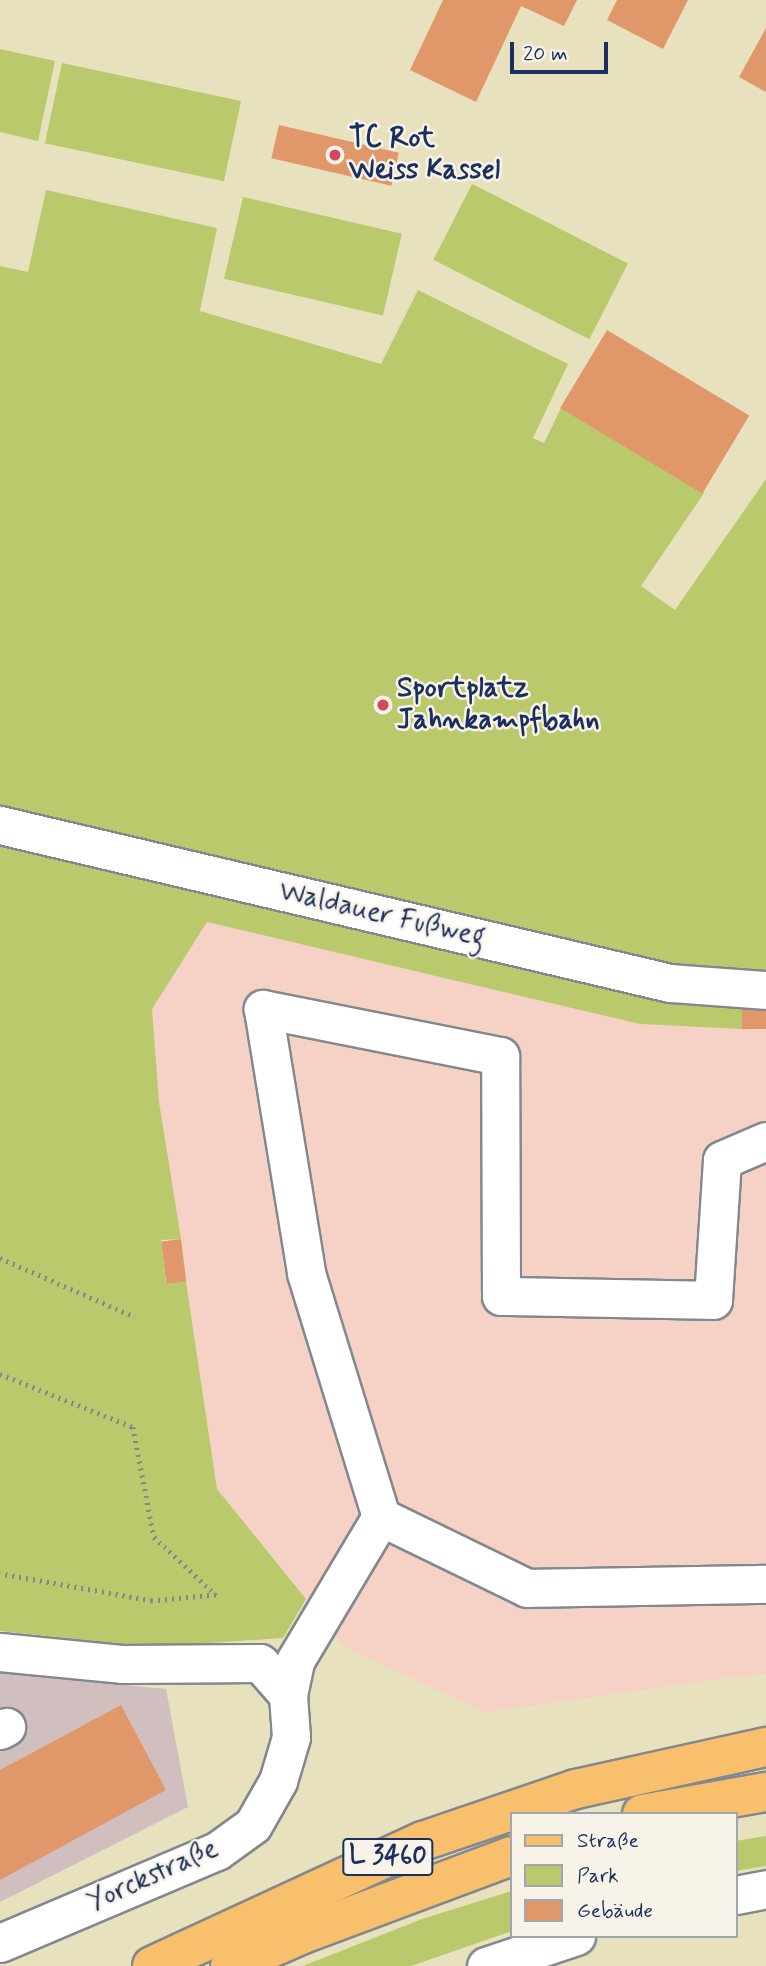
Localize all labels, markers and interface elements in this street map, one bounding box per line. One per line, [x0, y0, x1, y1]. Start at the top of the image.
scale bar [514, 28, 612, 72]
text: 20 m [523, 40, 568, 68]
place label: TC Rot Weiss Kassel [349, 122, 503, 188]
marker: TC Rot Weiss Kassel [327, 147, 343, 163]
place label: Sportplatz Jahnkampfbahn [397, 672, 600, 738]
marker: Sportplatz Jahnkampfbahn [375, 697, 391, 713]
street label: Waldauer Fußweg [275, 875, 489, 955]
legend [510, 1812, 738, 1938]
text: Straße [577, 1827, 639, 1855]
street label: Yorckstraße [82, 1832, 224, 1920]
road number: L 3460 [341, 1834, 435, 1880]
text: Park [577, 1862, 619, 1890]
text: Gebäude [577, 1897, 653, 1925]

